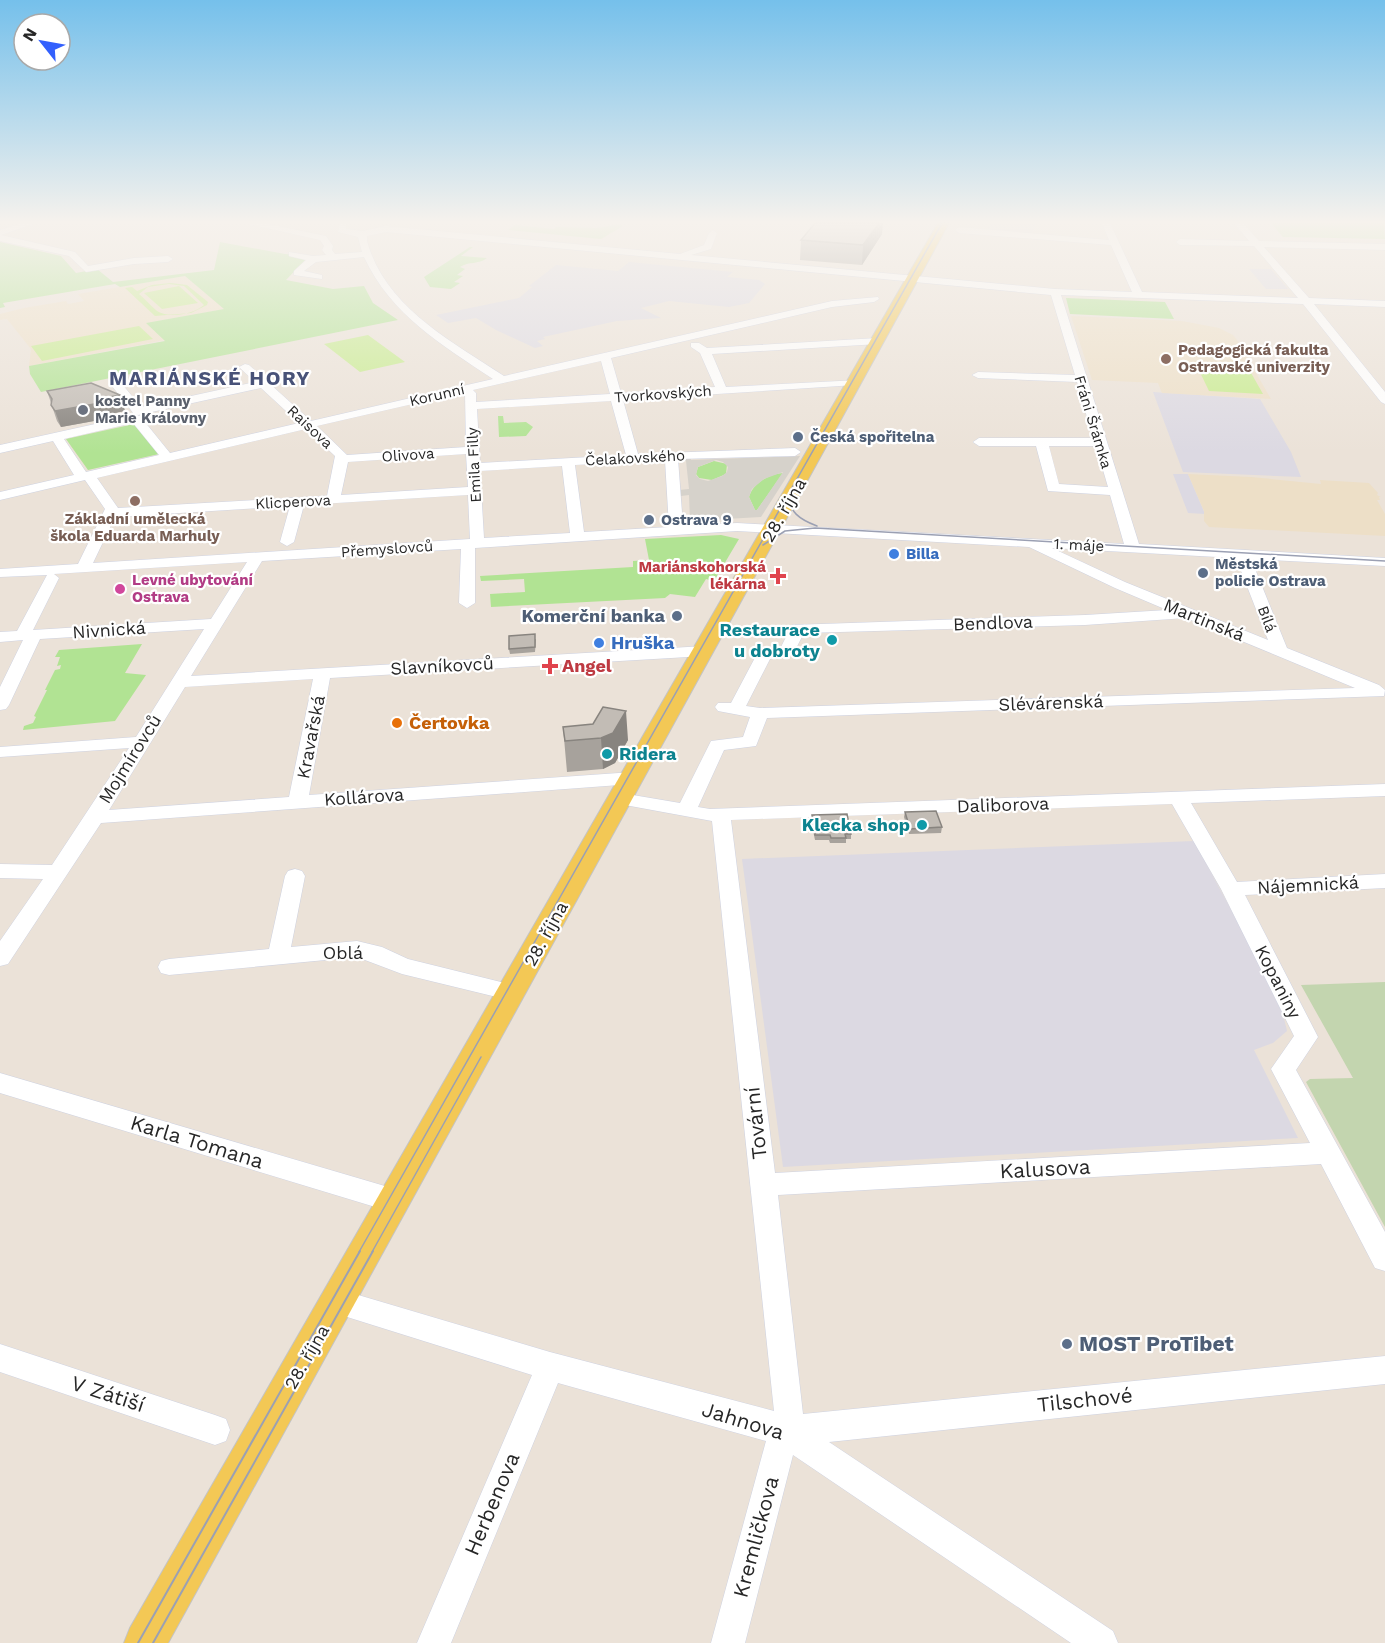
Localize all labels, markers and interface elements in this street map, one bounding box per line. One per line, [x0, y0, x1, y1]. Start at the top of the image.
north arrow [12, 12, 72, 72]
text: N [18, 25, 41, 45]
place label: Pedagogická fakulta Ostravské univerzity [1178, 341, 1331, 376]
marker: Pedagogická fakulta Ostravské univerzity [1159, 352, 1173, 366]
district label: MARIÁNSKÉ HORY [109, 366, 311, 390]
street label: Fráni Šrámka [1070, 373, 1117, 471]
street label: Korunní [408, 380, 466, 410]
street label: Tvorkovských [614, 382, 712, 406]
place label: kostel Panny Marie Královny [95, 392, 207, 427]
street label: Raisova [284, 402, 337, 453]
marker: kostel Panny Marie Královny [76, 403, 90, 417]
street label: Emila Filly [463, 427, 485, 503]
place label: Česká spořitelna [810, 428, 935, 446]
marker: Česká spořitelna [791, 430, 805, 444]
street label: Olivova [381, 444, 435, 466]
street label: Čelakovského [585, 445, 685, 470]
street label: 28. října [757, 474, 810, 546]
street label: Klicperova [255, 491, 332, 513]
marker: Základní umělecká škola Eduarda Marhuly [128, 494, 142, 508]
place label: Základní umělecká škola Eduarda Marhuly [50, 510, 220, 545]
place label: Ostrava 9 [661, 511, 732, 529]
marker: Ostrava 9 [642, 513, 656, 527]
street label: 1. máje [1053, 535, 1105, 555]
street label: Přemyslovců [340, 537, 434, 561]
place label: Billa [906, 545, 940, 563]
marker: Billa [887, 547, 901, 561]
place label: Městská policie Ostrava [1215, 555, 1326, 590]
place label: Mariánskohorská lékárna [638, 558, 766, 593]
marker: Městská policie Ostrava [1196, 566, 1210, 580]
marker: Mariánskohorská lékárna [771, 569, 785, 583]
place label: Levné ubytování Ostrava [132, 571, 253, 606]
marker: Levné ubytování Ostrava [113, 582, 127, 596]
street label: Martinská [1161, 594, 1248, 645]
street label: Bílá [1254, 603, 1280, 635]
place label: Komerční banka [521, 605, 666, 626]
marker: Komerční banka [670, 609, 684, 623]
street label: Bendlova [953, 611, 1033, 634]
street label: Nivnická [72, 616, 146, 643]
place label: Restaurace u dobroty [719, 619, 821, 661]
place label: Hruška [611, 632, 675, 653]
marker: Restaurace u dobroty [825, 633, 839, 647]
marker: Hruška [592, 636, 606, 650]
street label: Slavníkovců [390, 652, 494, 679]
place label: Angel [562, 655, 612, 676]
marker: Angel [543, 659, 557, 673]
street label: Slévárenská [998, 690, 1104, 715]
street label: Kravařská [292, 693, 329, 781]
street label: Mojmírovců [94, 710, 165, 807]
place label: Čertovka [409, 712, 490, 733]
marker: Čertovka [390, 716, 404, 730]
place label: Ridera [619, 743, 677, 764]
marker: Ridera [600, 747, 614, 761]
street label: Kollárova [323, 783, 405, 810]
street label: Daliborova [956, 792, 1050, 817]
place label: Klecka shop [802, 814, 910, 835]
marker: Klecka shop [915, 818, 929, 832]
street label: Nájemnická [1257, 871, 1359, 898]
street label: 28. října [519, 898, 572, 970]
street label: Oblá [323, 942, 363, 963]
street label: Kopaniny [1251, 942, 1306, 1023]
street label: Tovární [739, 1085, 772, 1160]
street label: Karla Tomana [127, 1109, 267, 1174]
street label: Kalusova [999, 1154, 1091, 1183]
street label: 28. října [280, 1321, 333, 1393]
place label: MOST ProTibet [1079, 1331, 1234, 1356]
marker: MOST ProTibet [1060, 1337, 1074, 1351]
street label: V Zátiší [68, 1370, 148, 1417]
street label: Tilschové [1036, 1382, 1134, 1417]
street label: Jahnova [699, 1396, 787, 1445]
street label: Herbenova [459, 1448, 524, 1559]
street label: Kremličkova [727, 1473, 784, 1600]

